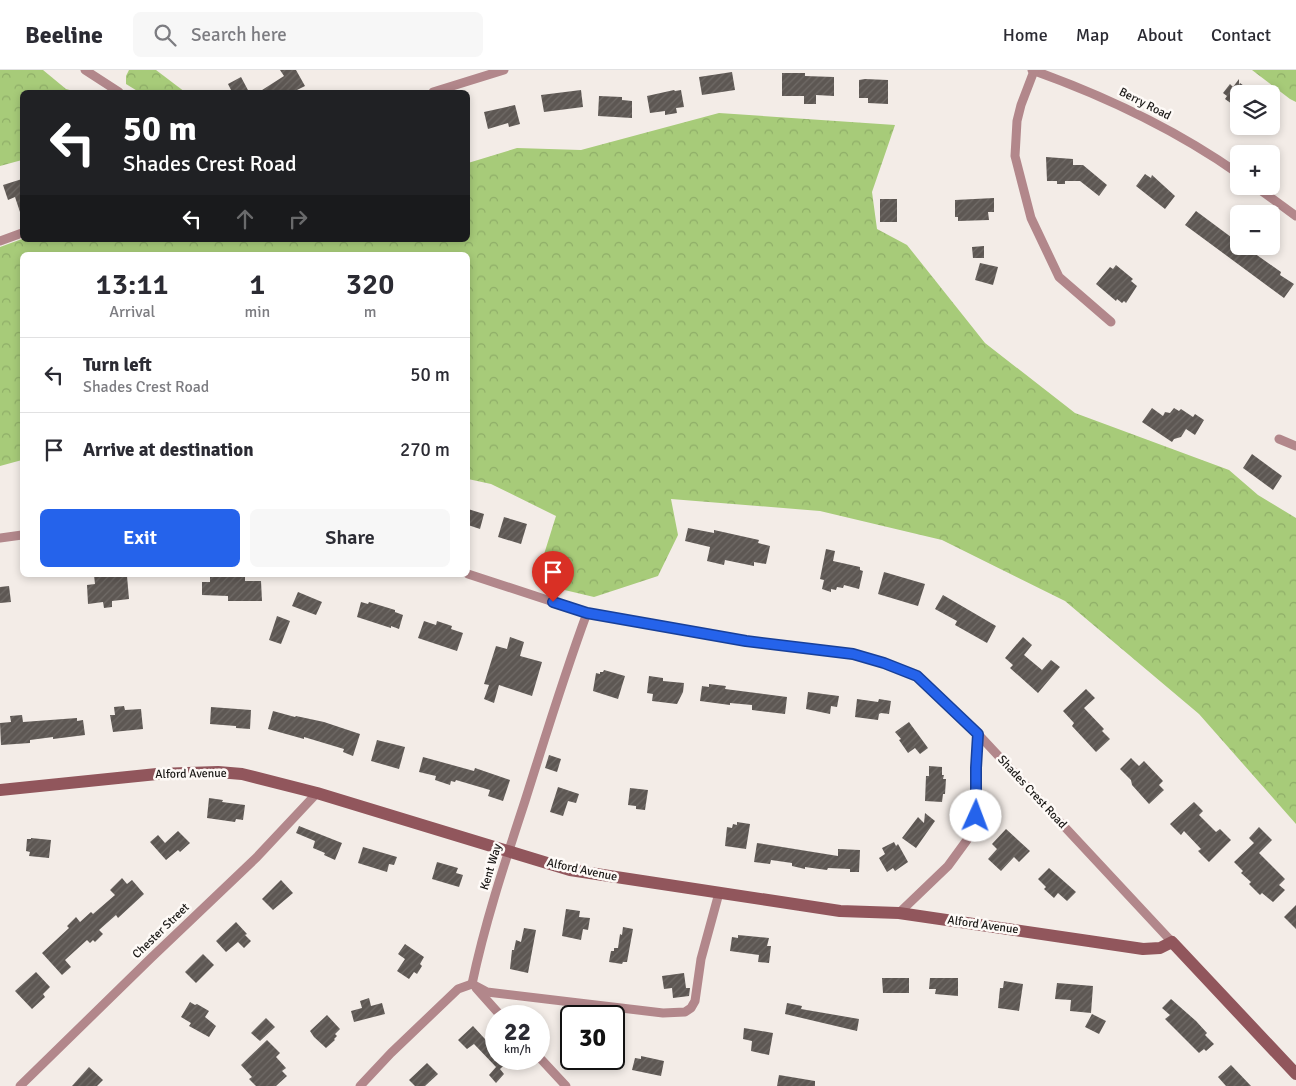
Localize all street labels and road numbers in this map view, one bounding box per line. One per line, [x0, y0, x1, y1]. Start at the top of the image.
street label: Berry Road [1116, 85, 1174, 123]
street label: Shades Crest Road [994, 752, 1070, 832]
street label: Alford Avenue [155, 766, 227, 782]
street label: Kent Way [477, 842, 505, 892]
street label: Alford Avenue [545, 855, 619, 885]
street label: Chester Street [129, 900, 193, 962]
street label: Alford Avenue [946, 913, 1020, 937]

